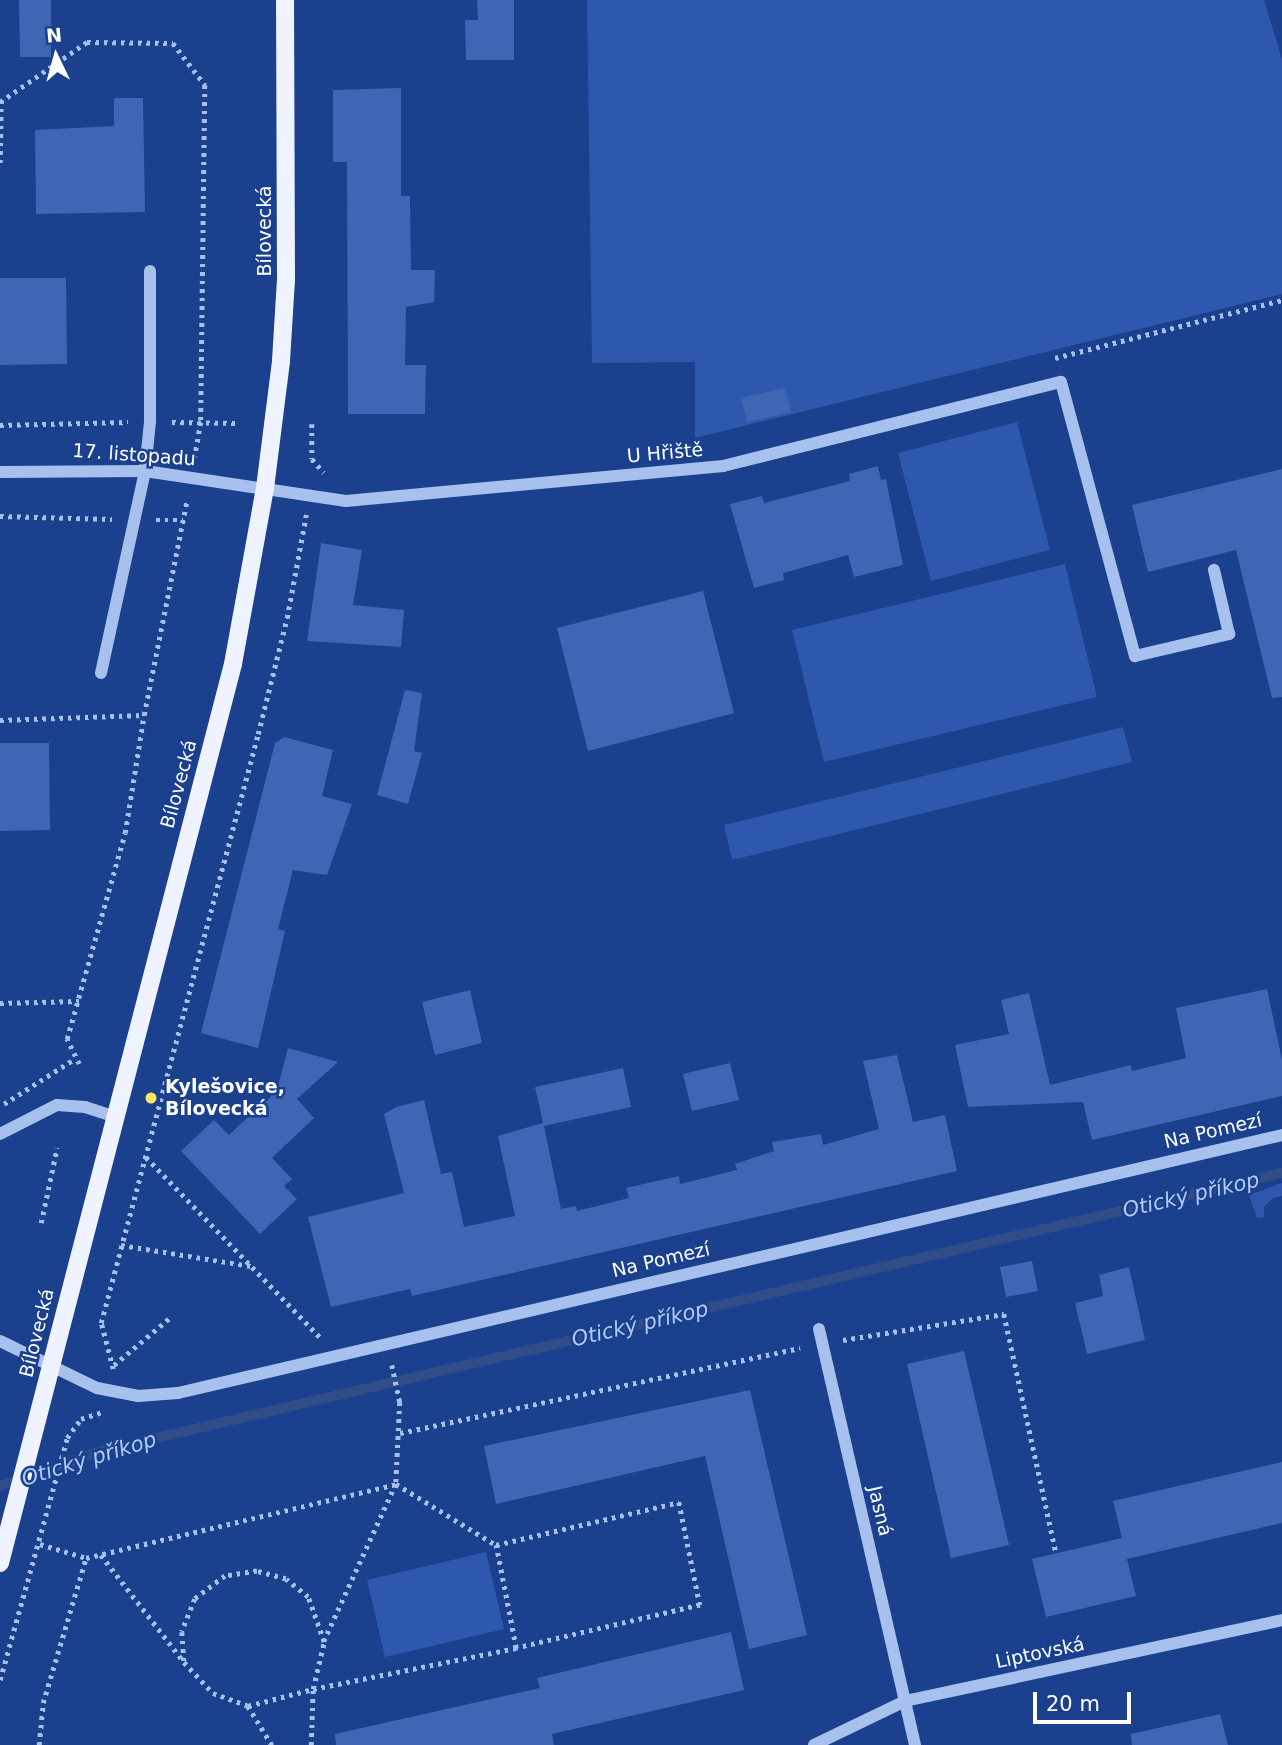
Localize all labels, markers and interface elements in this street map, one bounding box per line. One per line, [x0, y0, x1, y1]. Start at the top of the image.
north arrow [21, 21, 91, 91]
text: N [45, 23, 63, 47]
street label: Bílovecká [254, 186, 276, 276]
street label: U Hřiště [626, 438, 704, 468]
street label: 17. listopadu [72, 439, 196, 471]
street label: Bílovecká [156, 737, 202, 831]
place label: Kylešovice, Bílovecká [165, 1076, 285, 1120]
marker: Kylešovice, Bílovecká [143, 1090, 159, 1106]
street label: Na Pomezí [1162, 1109, 1264, 1153]
water label: Otický příkop [1120, 1167, 1262, 1223]
street label: Na Pomezí [610, 1238, 712, 1282]
street label: Bílovecká [15, 1286, 59, 1380]
water label: Otický příkop [569, 1296, 711, 1352]
water label: Otický příkop [19, 1427, 159, 1491]
street label: Jasná [863, 1484, 897, 1538]
street label: Liptovská [993, 1632, 1087, 1674]
scale bar [1037, 1678, 1135, 1722]
text: 20 m [1046, 1692, 1100, 1716]

